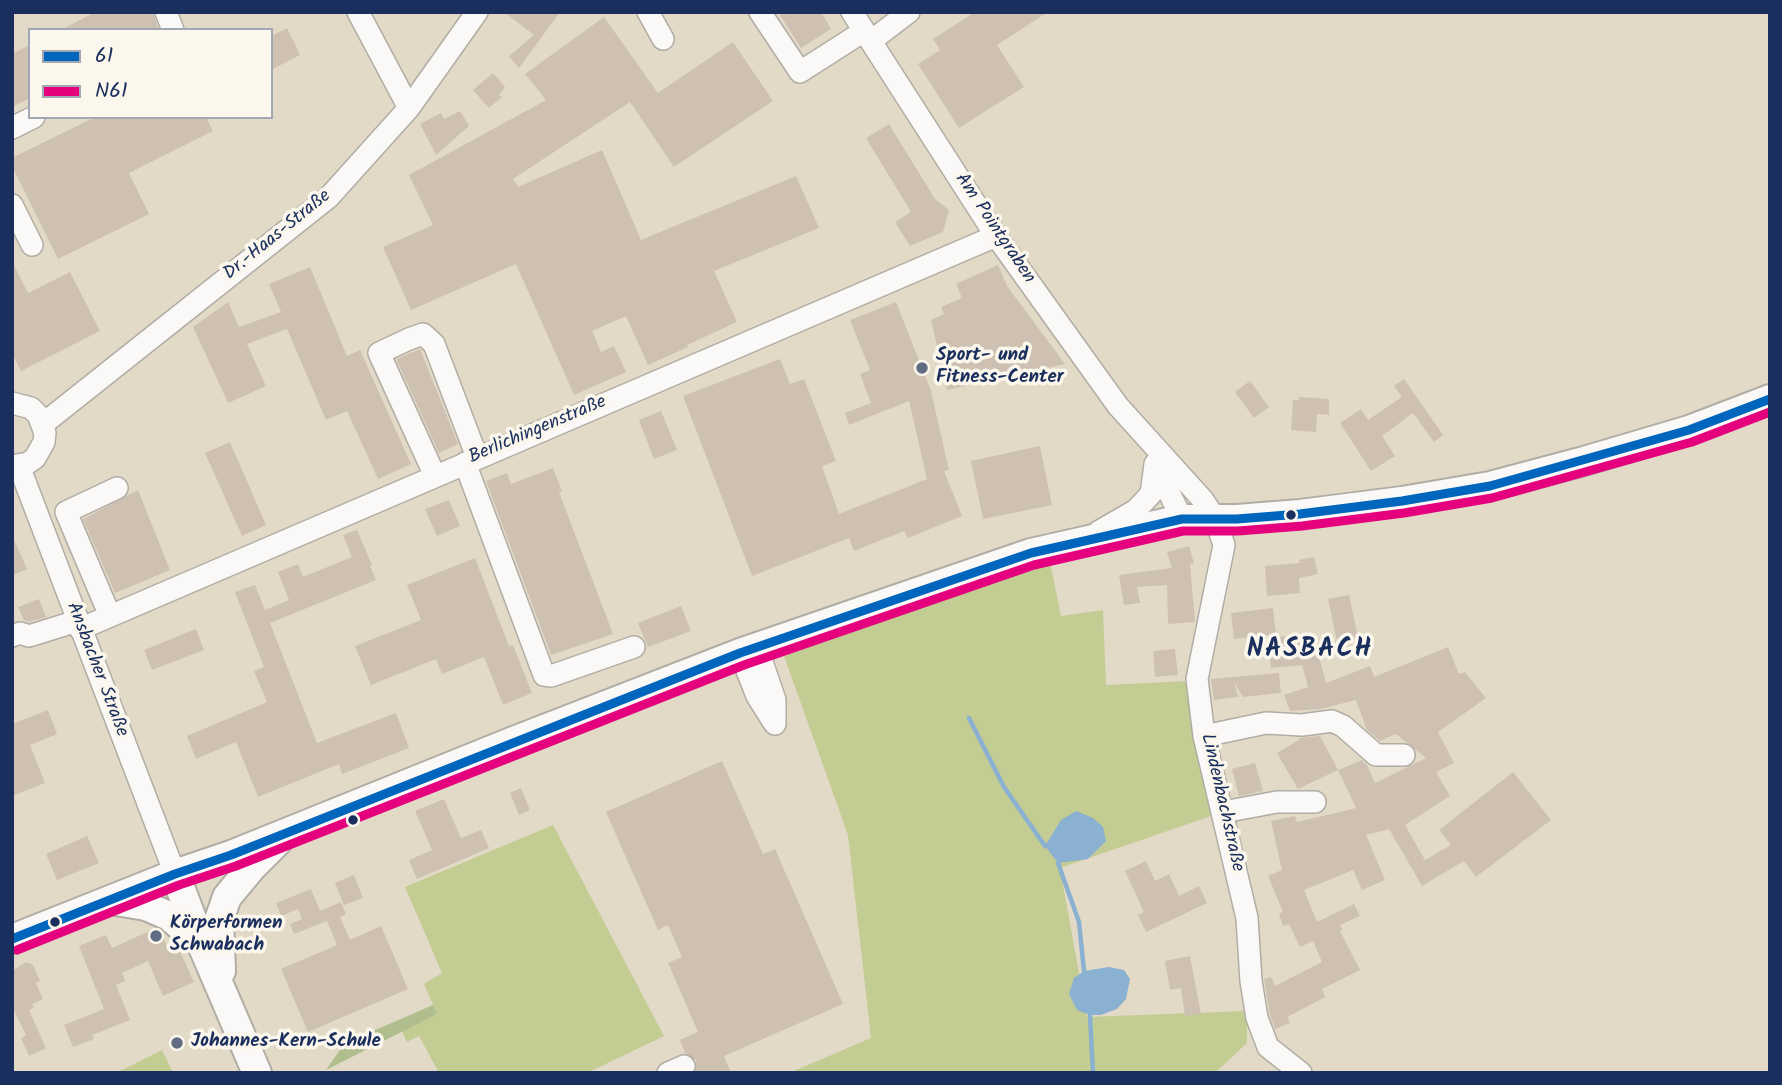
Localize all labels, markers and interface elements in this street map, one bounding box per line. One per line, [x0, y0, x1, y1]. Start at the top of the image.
legend [28, 28, 273, 119]
text: 61 [95, 40, 113, 73]
text: N61 [95, 75, 128, 108]
street label: Am Pointgraben [949, 170, 1039, 288]
street label: Dr.-Haas-Straße [220, 186, 336, 286]
place label: Sport- und Fitness-Center [936, 346, 1064, 390]
marker: Sport- und Fitness-Center [914, 360, 930, 376]
street label: Berlichingenstraße [466, 392, 610, 470]
unlabelled marker [1284, 508, 1298, 522]
street label: Ansbacher Straße [60, 600, 132, 740]
district label: NASBACH [1248, 636, 1372, 668]
street label: Lindenbachstraße [1194, 732, 1248, 874]
unlabelled marker [346, 813, 360, 827]
place label: Körperformen Schwabach [170, 914, 282, 958]
unlabelled marker [48, 915, 62, 929]
marker: Körperformen Schwabach [148, 928, 164, 944]
place label: Johannes-Kern-Schule [191, 1032, 381, 1054]
marker: Johannes-Kern-Schule [169, 1035, 185, 1051]

